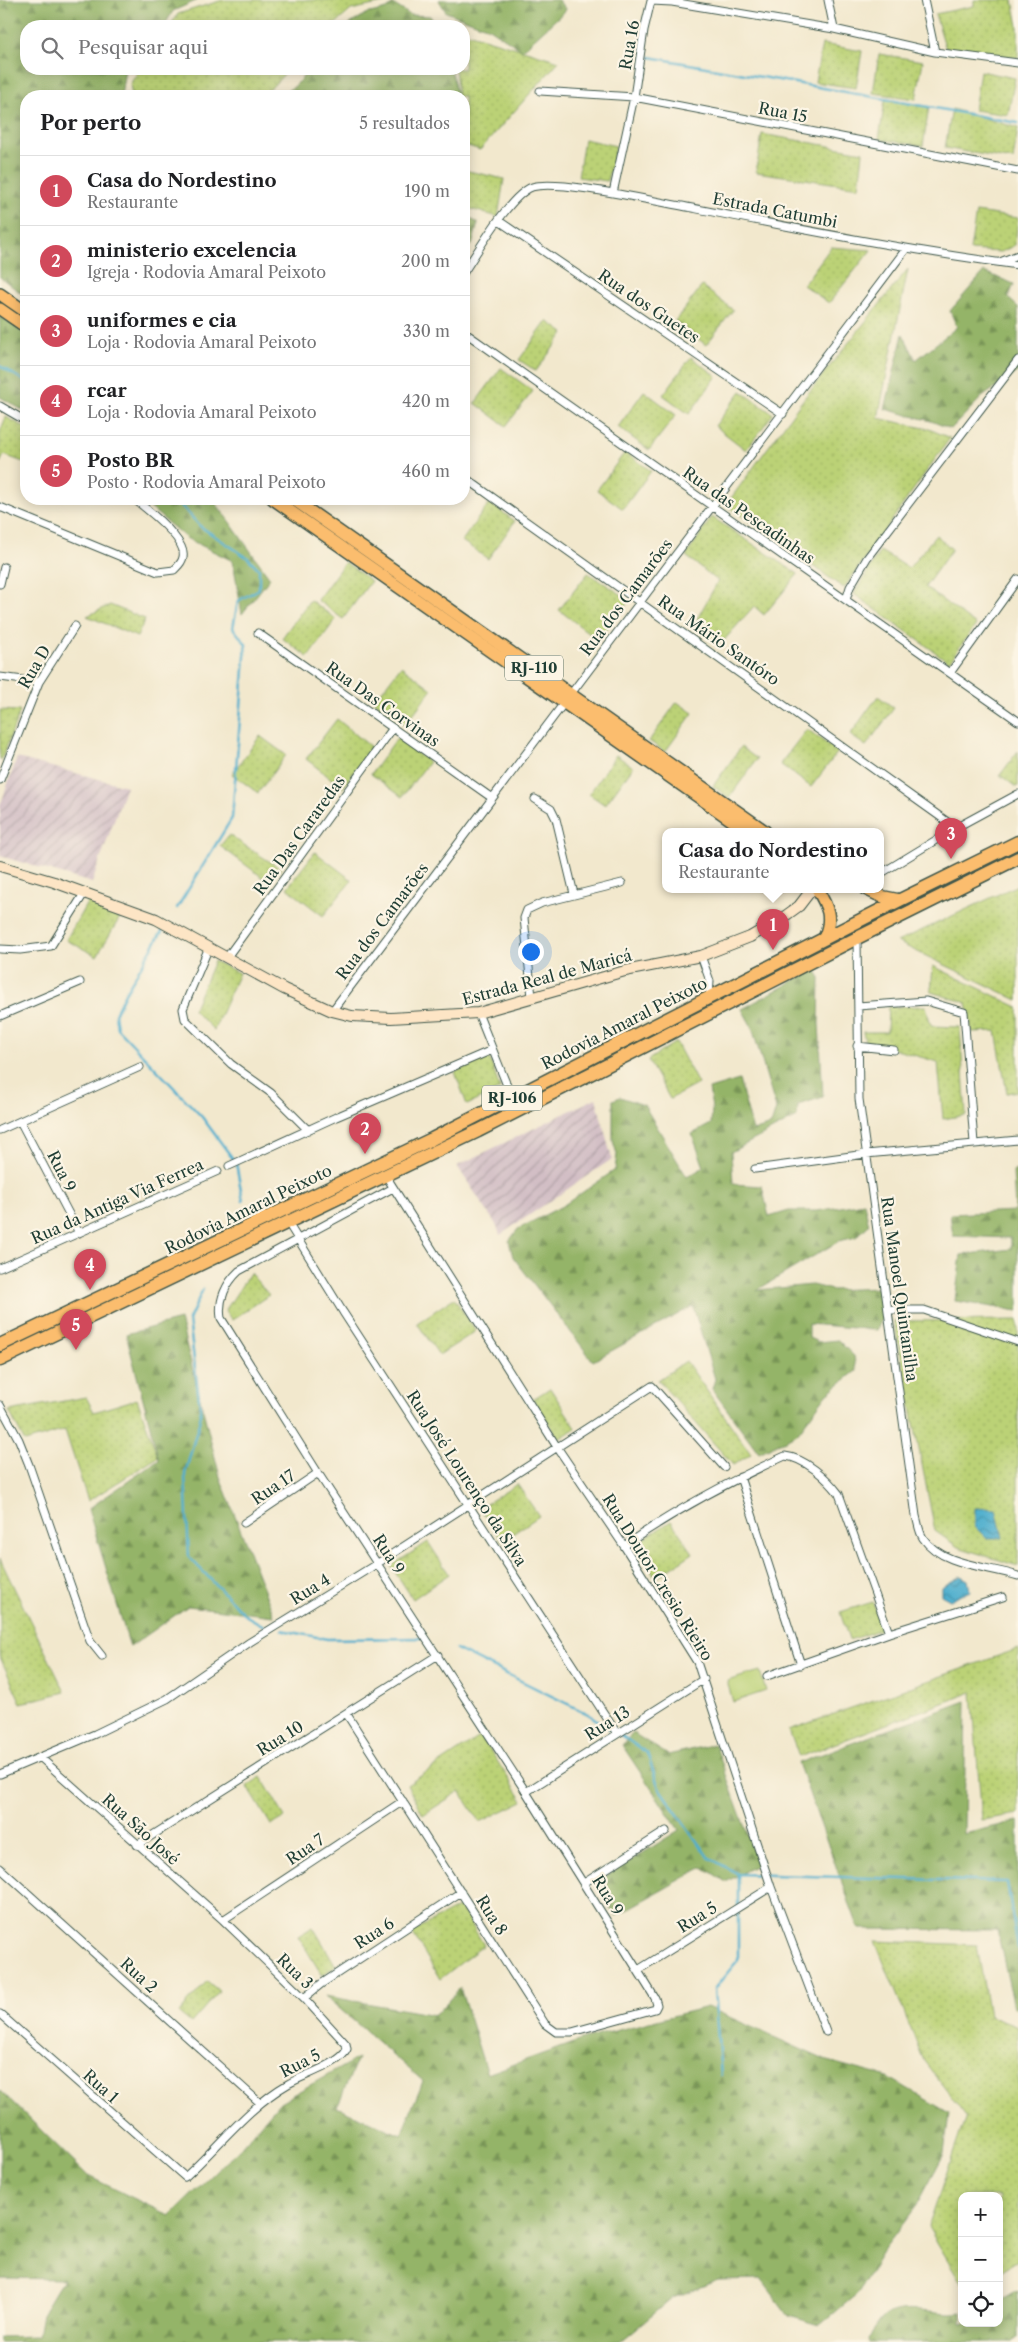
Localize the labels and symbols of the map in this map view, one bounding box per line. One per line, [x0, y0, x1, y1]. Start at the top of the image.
street label: Rua 16 [615, 19, 643, 71]
street label: Rua 15 [757, 97, 809, 127]
street label: Estrada Catumbi [711, 188, 839, 232]
street label: Rua dos Guetes [594, 265, 704, 347]
street label: Rua das Pescadinhas [679, 462, 819, 568]
street label: Rua dos Camarões [576, 535, 677, 659]
street label: Rua Mário Santóro [654, 591, 784, 690]
street label: Rua D [14, 642, 54, 692]
road number: RJ-110 [505, 656, 563, 680]
street label: Rua Das Corvinas [322, 657, 444, 751]
street label: Rua Das Cararedas [249, 771, 349, 899]
pin: 3 [935, 818, 967, 859]
street label: Rua dos Camarões [332, 859, 433, 983]
pin: 1 [757, 909, 789, 950]
your location [518, 939, 544, 965]
street label: Estrada Real de Maricá [460, 945, 635, 1009]
street label: Rodovia Amaral Peixoto [538, 972, 710, 1074]
road number: RJ-106 [482, 1086, 542, 1110]
pin: 2 [349, 1113, 381, 1154]
street label: Rua 9 [43, 1147, 81, 1195]
street label: Rua da Antiga Via Ferrea [28, 1154, 207, 1248]
street label: Rodovia Amaral Peixoto [161, 1160, 335, 1258]
street label: Rua Manoel Quintanilha [877, 1195, 923, 1383]
pin: 4 [74, 1249, 106, 1290]
pin: 5 [60, 1309, 92, 1350]
street label: Rua José Lourenço da Silva [403, 1386, 532, 1570]
street label: Rua 17 [247, 1465, 299, 1509]
street label: Rua Doutor Cresio Rieiro [598, 1490, 718, 1664]
street label: Rua 9 [369, 1530, 409, 1578]
street label: Rua 4 [286, 1569, 334, 1609]
street label: Rua 13 [581, 1701, 633, 1745]
street label: Rua 10 [253, 1716, 307, 1760]
street label: Rua São José [98, 1789, 184, 1869]
street label: Rua 7 [282, 1829, 328, 1869]
street label: Rua 9 [588, 1871, 628, 1919]
street label: Rua 8 [472, 1891, 512, 1939]
street label: Rua 5 [674, 1897, 720, 1937]
street label: Rua 6 [350, 1913, 398, 1953]
street label: Rua 3 [273, 1949, 317, 1993]
street label: Rua 2 [116, 1953, 162, 1997]
street label: Rua 5 [276, 2044, 324, 2082]
street label: Rua 1 [79, 2065, 123, 2107]

